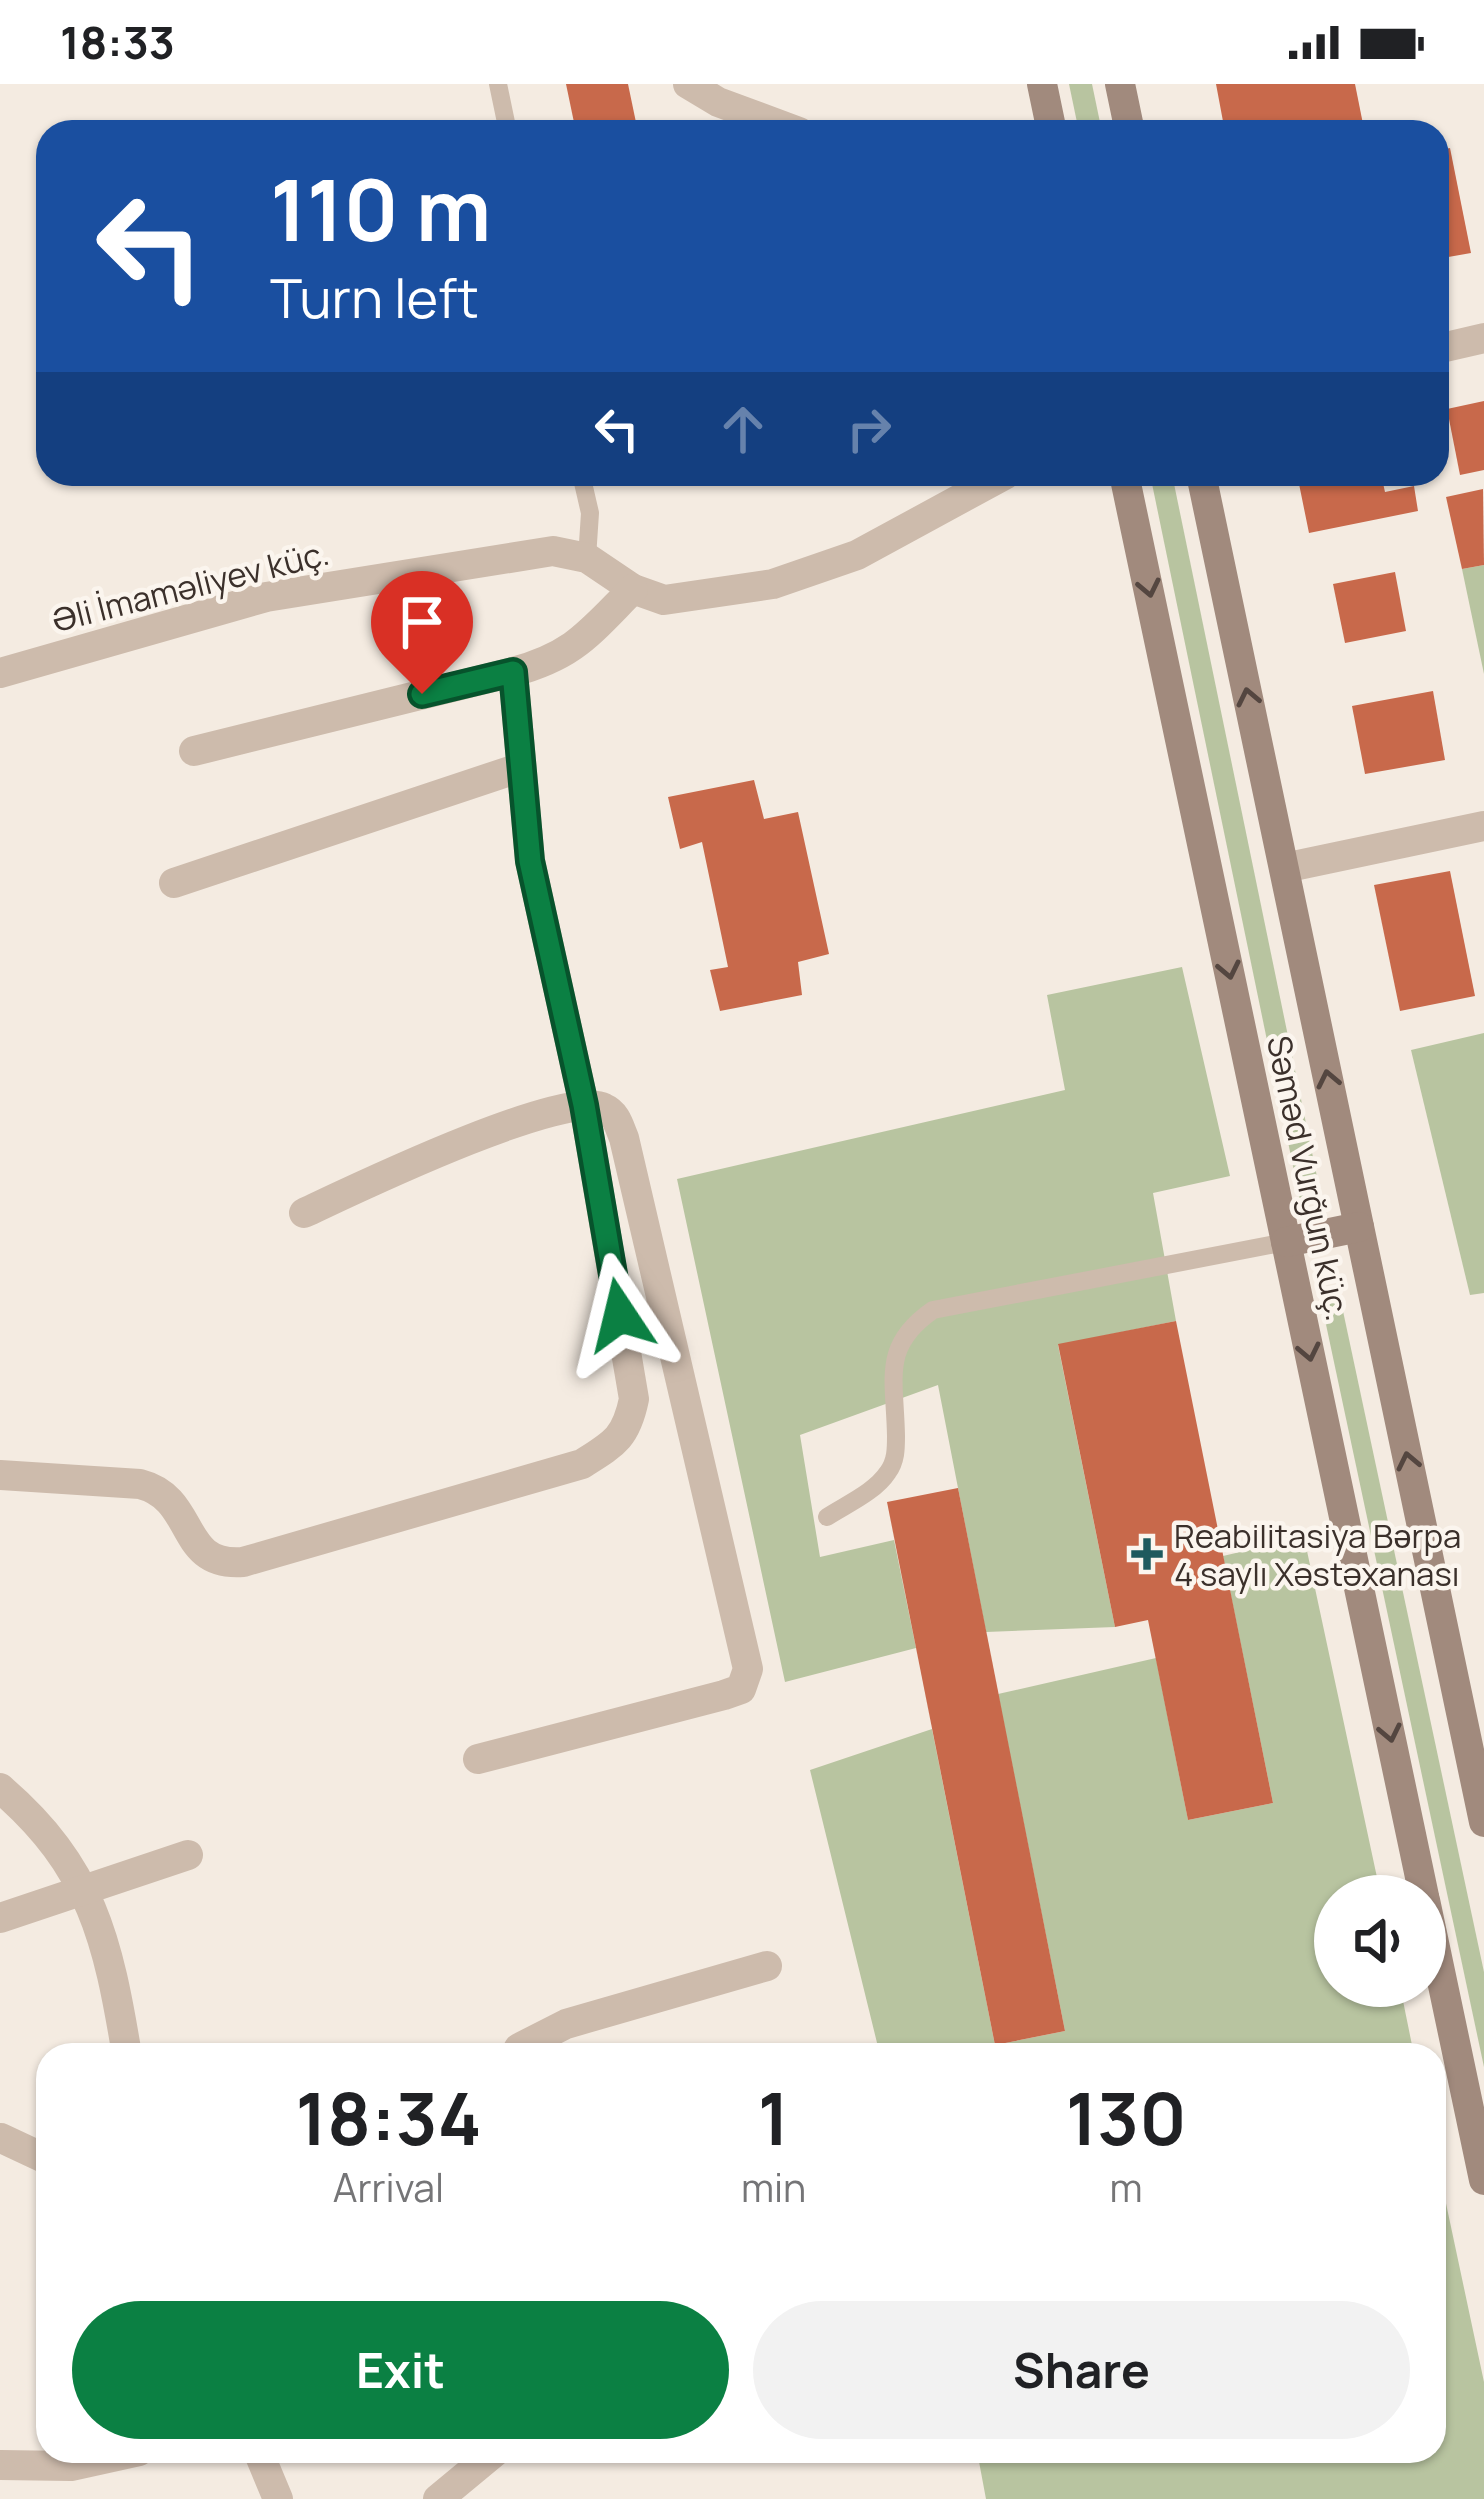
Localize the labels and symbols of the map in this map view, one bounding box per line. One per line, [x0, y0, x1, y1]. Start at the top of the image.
street label: Əli İmaməliyev küç. [47, 530, 333, 642]
pin [371, 571, 473, 694]
one-way arrow [1135, 578, 1160, 598]
one-way arrow [1237, 688, 1262, 708]
one-way arrow [1215, 960, 1241, 980]
street label: Səməd Vurğun küç. [1257, 1031, 1361, 1325]
one-way arrow [1316, 1069, 1342, 1089]
position arrow [557, 1252, 683, 1378]
one-way arrow [1296, 1341, 1321, 1361]
one-way arrow [1397, 1451, 1422, 1471]
place label: Reabilitasiya Bәrpa 4 saylı Xəstəxanası [1174, 1513, 1461, 1596]
marker: Reabilitasiya Bәrpa 4 saylı Xəstəxanası [1131, 1538, 1163, 1570]
one-way arrow [1376, 1723, 1401, 1743]

